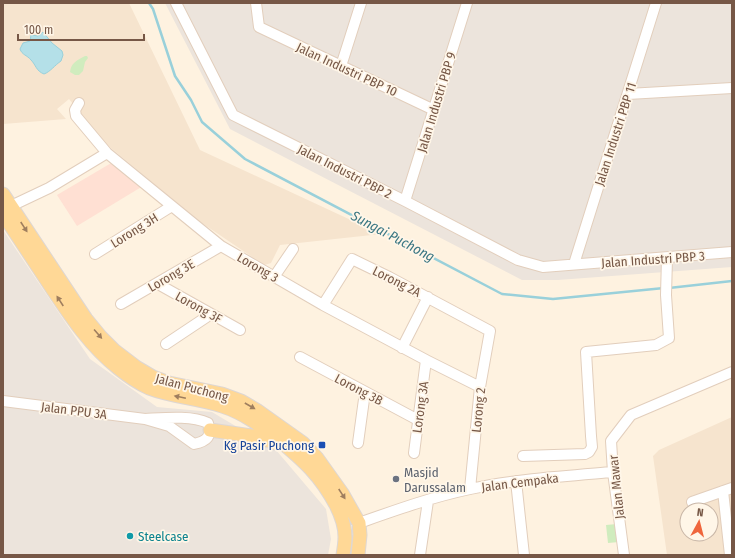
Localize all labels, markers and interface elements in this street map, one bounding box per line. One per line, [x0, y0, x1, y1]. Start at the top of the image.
scale bar [18, 16, 144, 42]
text: 100 m [24, 23, 53, 37]
street label: Jalan Industri PBP 10 [294, 39, 400, 100]
street label: Jalan Industri PBP 9 [414, 50, 459, 154]
street label: Jalan Industri PBP 11 [592, 81, 639, 188]
street label: Jalan Industri PBP 2 [295, 141, 395, 202]
water label: Sungai Puchong [347, 207, 437, 266]
street label: Lorong 3H [108, 210, 161, 251]
one-way arrow [20, 222, 28, 232]
street label: Jalan Industri PBP 3 [601, 248, 705, 271]
street label: Lorong 3 [234, 250, 281, 285]
street label: Lorong 3E [145, 256, 197, 295]
street label: Lorong 2A [370, 263, 423, 300]
street label: Lorong 3F [173, 289, 225, 326]
one-way arrow [57, 295, 64, 307]
one-way arrow [93, 329, 102, 338]
street label: Jalan Puchong [154, 371, 231, 405]
street label: Lorong 3B [332, 371, 385, 408]
street label: Lorong 3A [409, 380, 432, 434]
street label: Lorong 2 [469, 387, 488, 433]
one-way arrow [174, 393, 186, 399]
street label: Jalan PPU 3A [40, 399, 108, 422]
one-way arrow [244, 402, 256, 409]
place label: Kg Pasir Puchong [224, 438, 315, 453]
marker: Kg Pasir Puchong [317, 440, 327, 450]
street label: Jalan Mawar [606, 454, 627, 520]
place label: Masjid Darussalam [404, 465, 466, 495]
street label: Jalan Cempaka [481, 470, 559, 495]
marker: Masjid Darussalam [391, 474, 401, 484]
one-way arrow [339, 489, 346, 500]
north arrow [679, 502, 719, 542]
text: N [696, 506, 704, 519]
place label: Steelcase [138, 529, 188, 544]
marker: Steelcase [125, 531, 135, 541]

